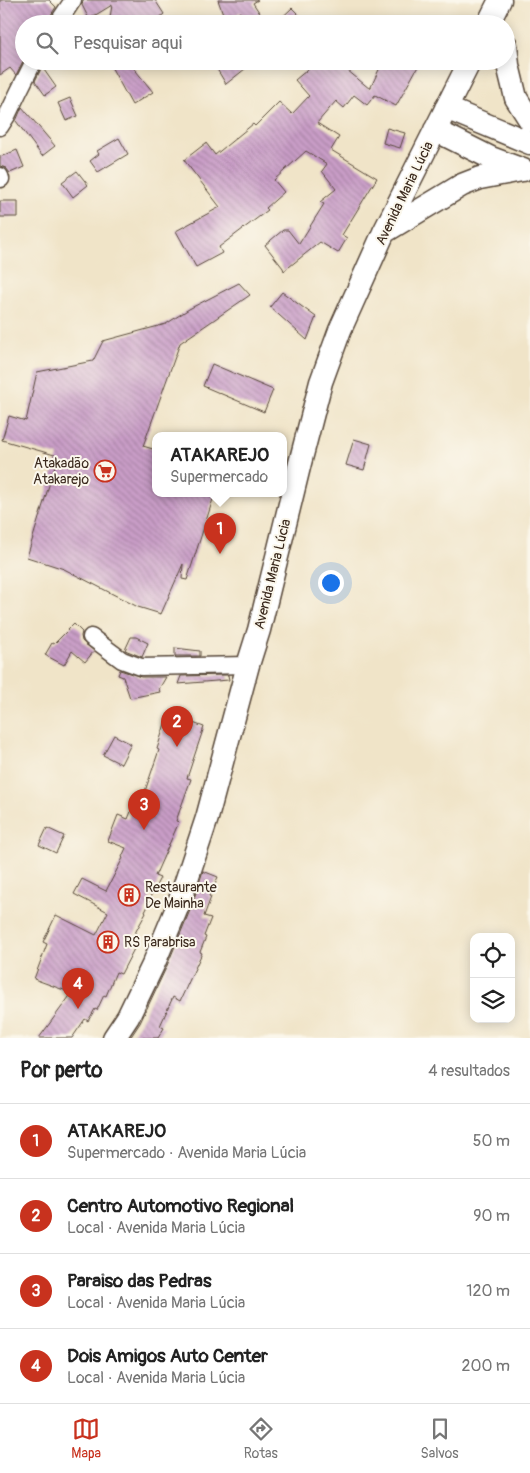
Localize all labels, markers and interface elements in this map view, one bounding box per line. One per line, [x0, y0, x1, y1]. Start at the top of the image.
search box [15, 15, 515, 70]
icon: search [33, 29, 61, 57]
text: Pesquisar aqui [73, 31, 182, 55]
street label: Avenida Maria Lúcia [372, 139, 437, 248]
popup [152, 432, 287, 497]
text: ATAKAREJO [170, 443, 269, 467]
place label: Atakadão Atakarejo [33, 455, 89, 488]
supermarket icon: Atakadão Atakarejo [93, 459, 117, 483]
text: Supermercado [170, 467, 268, 487]
pin: 1 [204, 513, 236, 554]
street label: Avenida Maria Lúcia [251, 517, 294, 631]
your location [318, 570, 344, 596]
pin: 2 [161, 706, 193, 747]
pin: 3 [128, 789, 160, 830]
place label: Restaurante De Mainha [145, 879, 217, 912]
building icon: Restaurante De Mainha [117, 883, 141, 907]
building icon: RS Parabrisa [96, 930, 120, 954]
map controls [470, 933, 515, 1023]
button: locate [470, 933, 515, 978]
place label: RS Parabrisa [124, 934, 196, 951]
pin: 4 [62, 968, 94, 1009]
button: layers [470, 978, 515, 1023]
text: Por perto [20, 1057, 102, 1084]
text: 4 resultados [428, 1061, 510, 1081]
text: ATAKAREJO [67, 1119, 166, 1143]
text: 1 [33, 1131, 39, 1151]
text: 50 m [473, 1131, 510, 1151]
text: Supermercado · Avenida Maria Lúcia [67, 1143, 306, 1163]
text: Centro Automotivo Regional [67, 1194, 294, 1218]
text: 2 [32, 1206, 40, 1226]
text: 90 m [473, 1206, 510, 1226]
text: Local · Avenida Maria Lúcia [67, 1218, 245, 1238]
text: Paraiso das Pedras [67, 1269, 211, 1293]
text: 3 [32, 1281, 40, 1301]
text: 120 m [466, 1281, 510, 1301]
text: Local · Avenida Maria Lúcia [67, 1293, 245, 1313]
text: Dois Amigos Auto Center [67, 1344, 268, 1368]
text: 4 [31, 1356, 41, 1376]
text: 200 m [462, 1356, 510, 1376]
text: Local · Avenida Maria Lúcia [67, 1368, 245, 1388]
tab: Mapa [71, 1415, 101, 1462]
tab: Rotas [244, 1415, 278, 1462]
tab: Salvos [421, 1415, 459, 1462]

